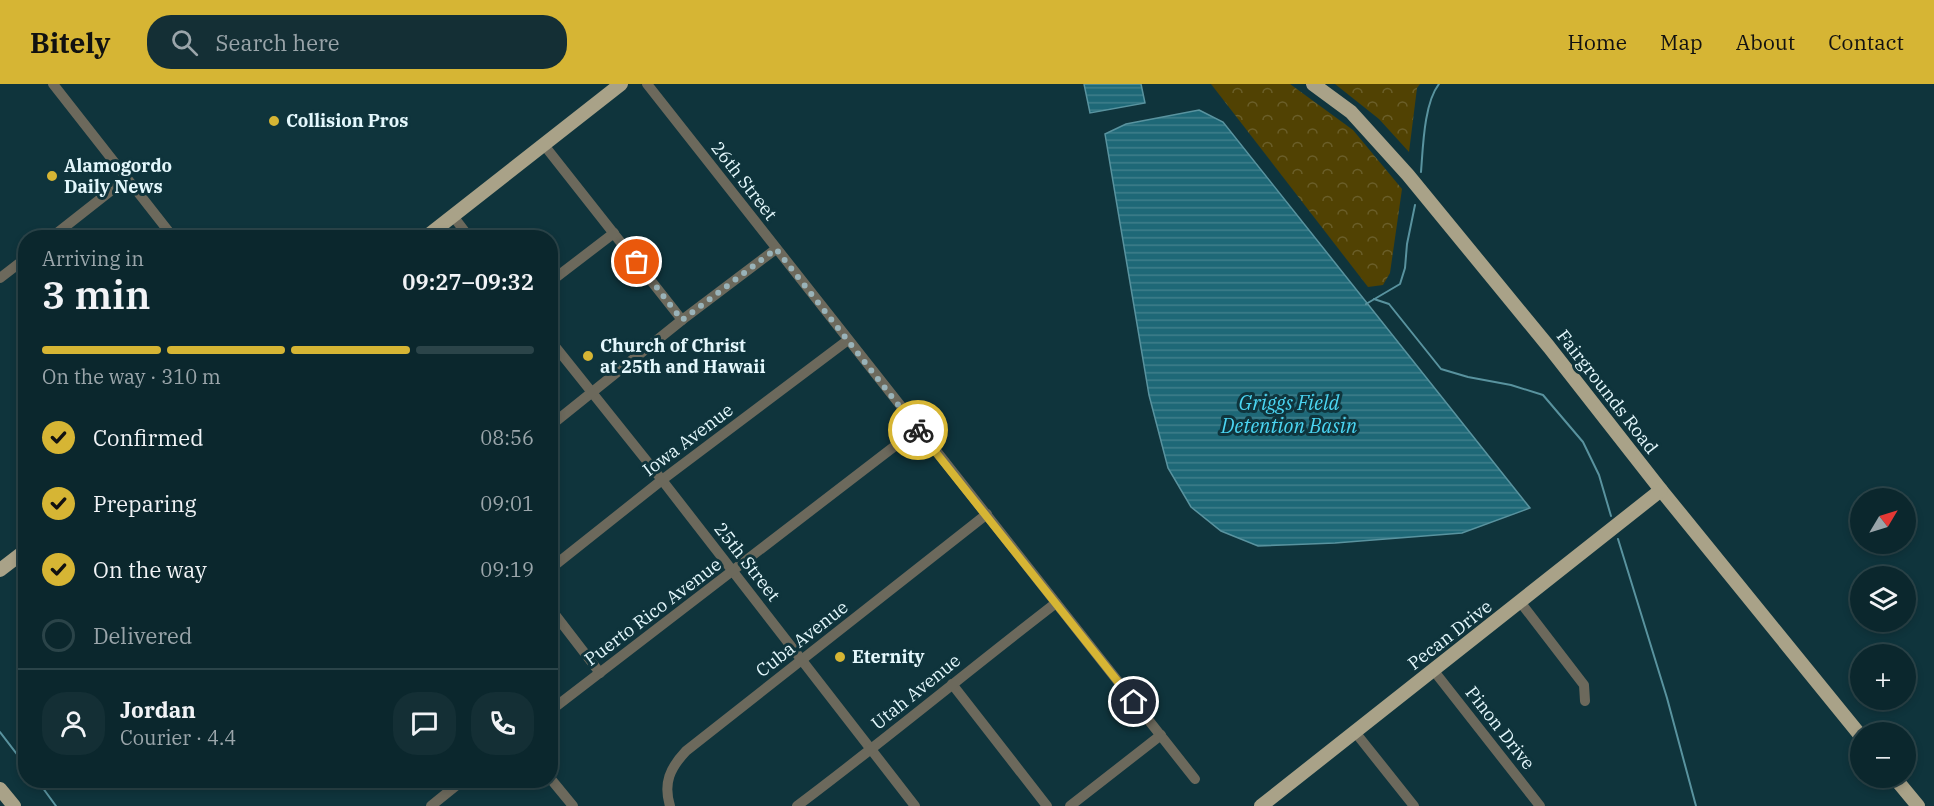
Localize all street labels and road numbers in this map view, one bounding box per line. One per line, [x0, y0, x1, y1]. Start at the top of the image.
street label: 26th Street [706, 137, 782, 225]
street label: Fairgrounds Road [1552, 325, 1663, 458]
street label: Iowa Avenue [638, 398, 737, 481]
street label: 25th Street [709, 518, 785, 606]
street label: Puerto Rico Avenue [580, 553, 726, 671]
street label: Cuba Avenue [751, 595, 853, 682]
street label: Pecan Drive [1403, 595, 1496, 675]
street label: Utah Avenue [866, 649, 965, 735]
street label: Pinon Drive [1461, 681, 1540, 774]

